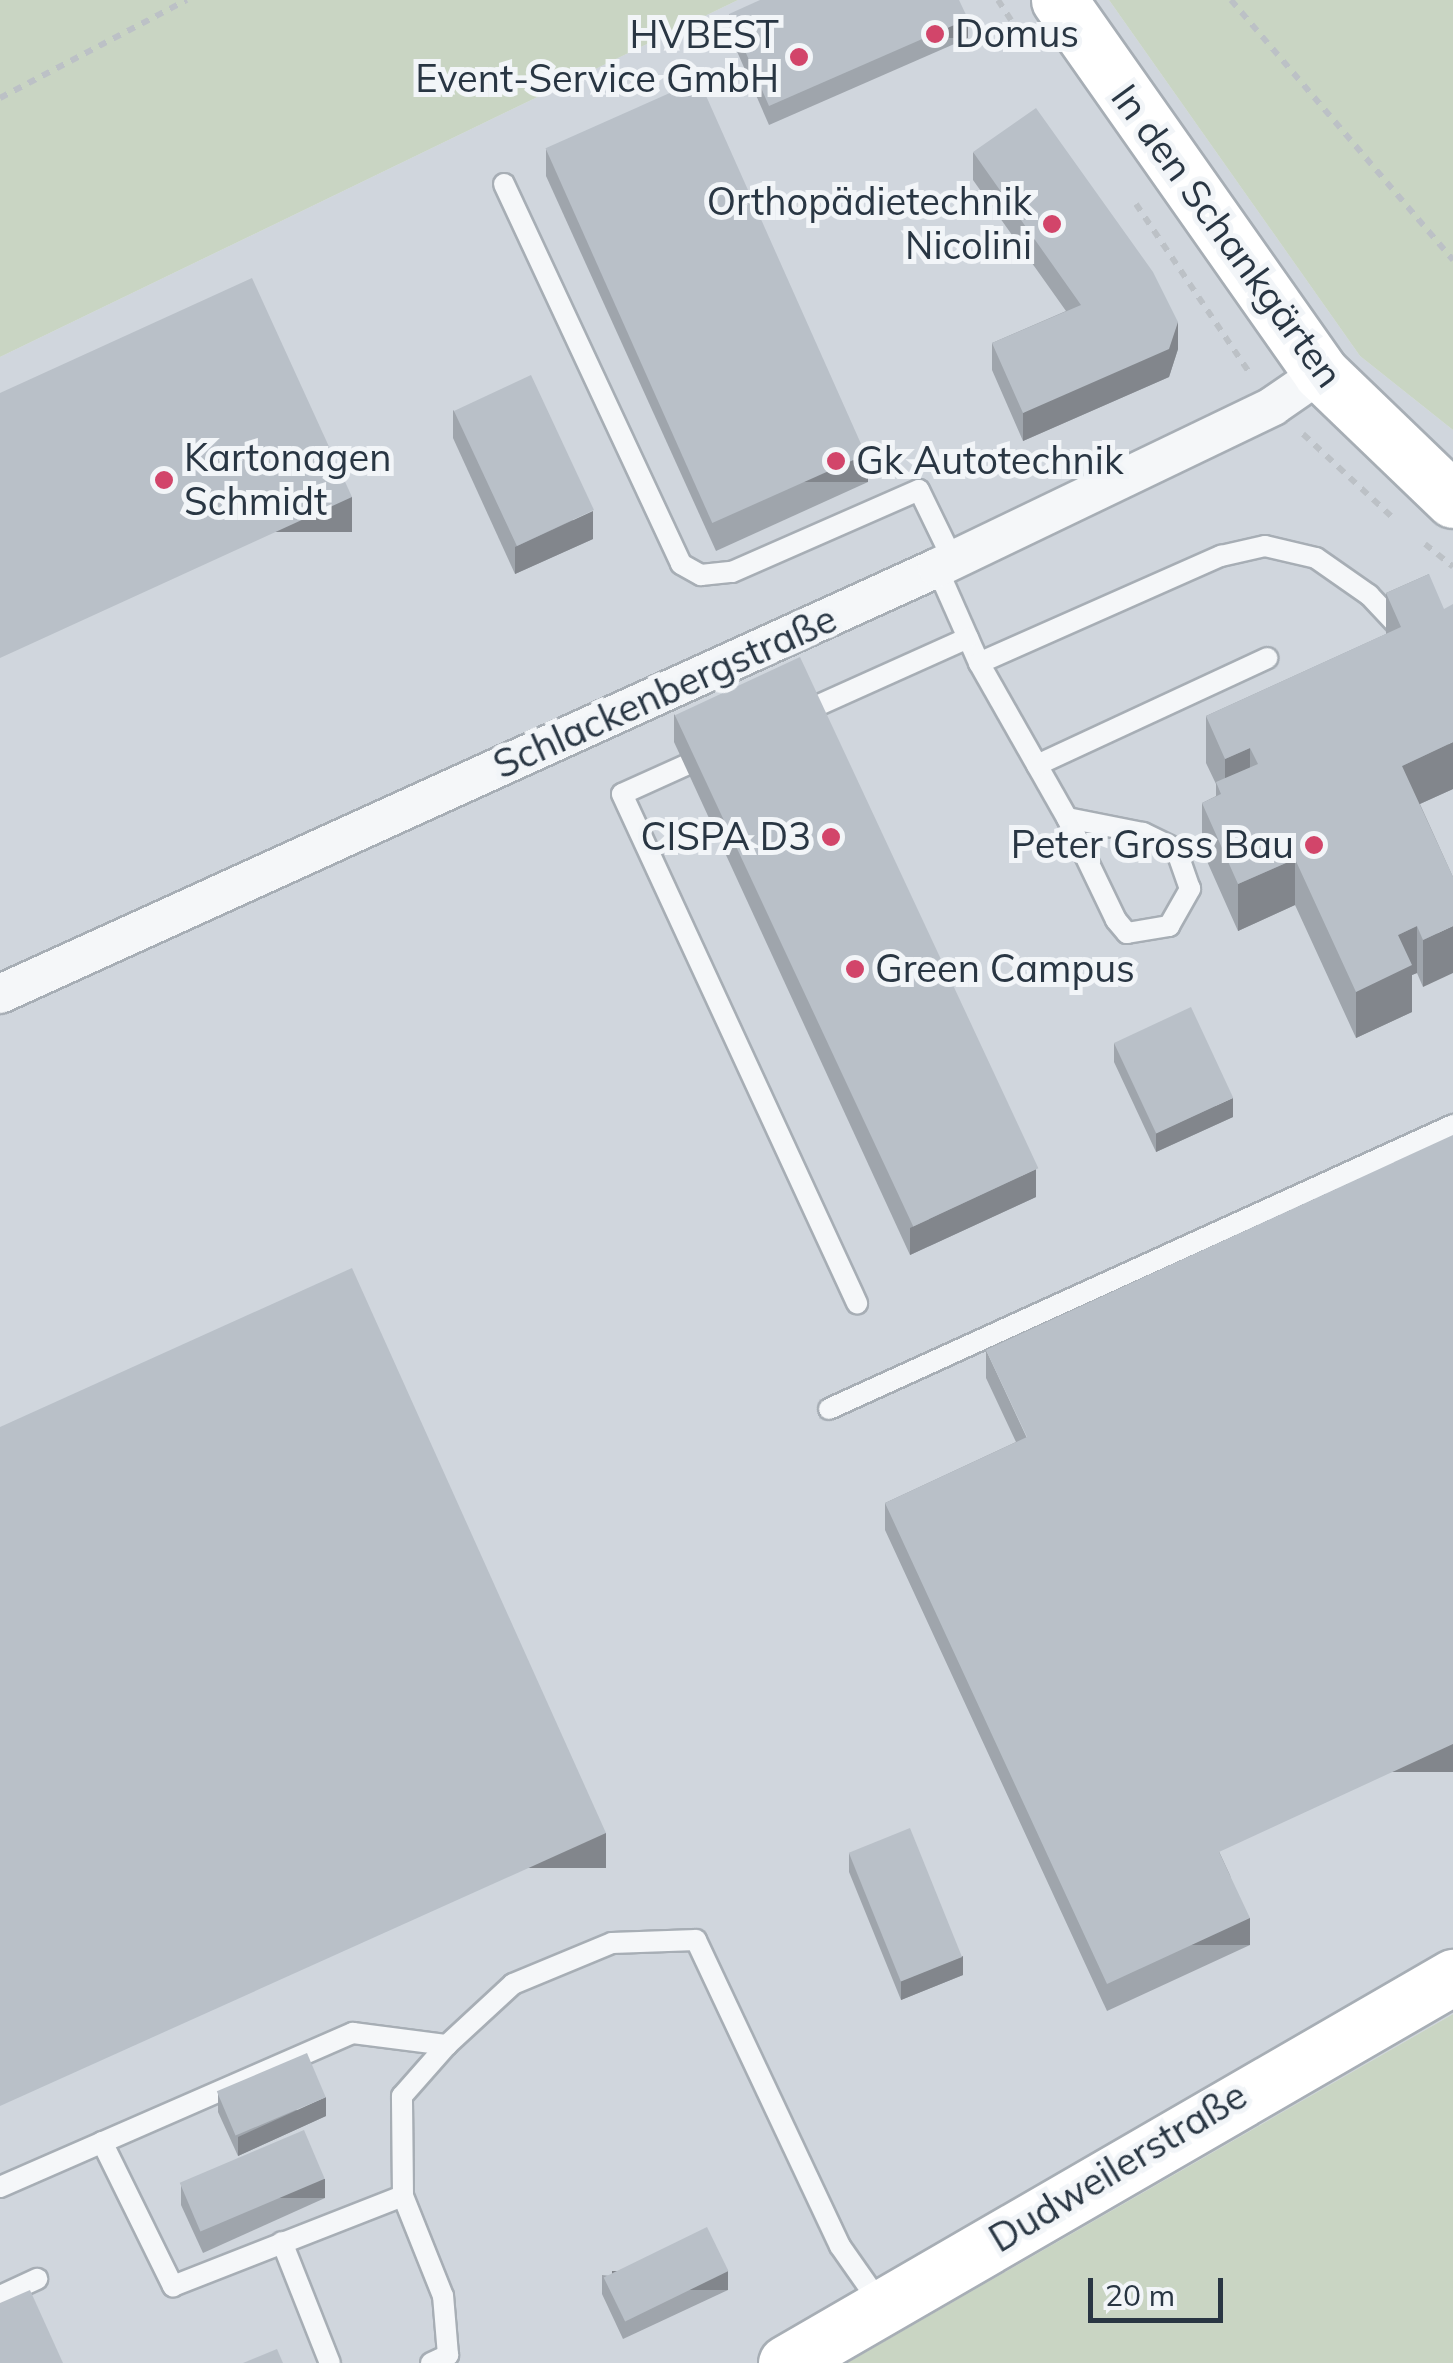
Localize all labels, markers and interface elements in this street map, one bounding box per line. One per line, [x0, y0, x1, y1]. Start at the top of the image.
place label: Domus [955, 11, 1079, 57]
place label: HVBEST Event-Service GmbH [415, 12, 779, 101]
marker: Domus [924, 23, 946, 45]
marker: HVBEST Event-Service GmbH [788, 46, 810, 68]
street label: In den Schankgärten [1102, 76, 1352, 396]
place label: Orthopädietechnik Nicolini [707, 179, 1032, 268]
marker: Orthopädietechnik Nicolini [1041, 213, 1063, 235]
place label: Kartonagen Schmidt [184, 435, 391, 524]
place label: Gk Autotechnik [856, 438, 1123, 484]
marker: Gk Autotechnik [825, 450, 847, 472]
marker: Kartonagen Schmidt [153, 469, 175, 491]
street label: Schlackenbergstraße [486, 596, 844, 788]
place label: CISPA D3 [640, 814, 811, 860]
place label: Peter Gross Bau [1011, 822, 1294, 868]
marker: CISPA D3 [820, 826, 842, 848]
marker: Peter Gross Bau [1303, 834, 1325, 856]
place label: Green Campus [875, 946, 1135, 992]
marker: Green Campus [844, 958, 866, 980]
street label: Dudweilerstraße [981, 2072, 1255, 2262]
scale bar [1093, 2258, 1228, 2320]
text: 20 m [1105, 2276, 1175, 2314]

